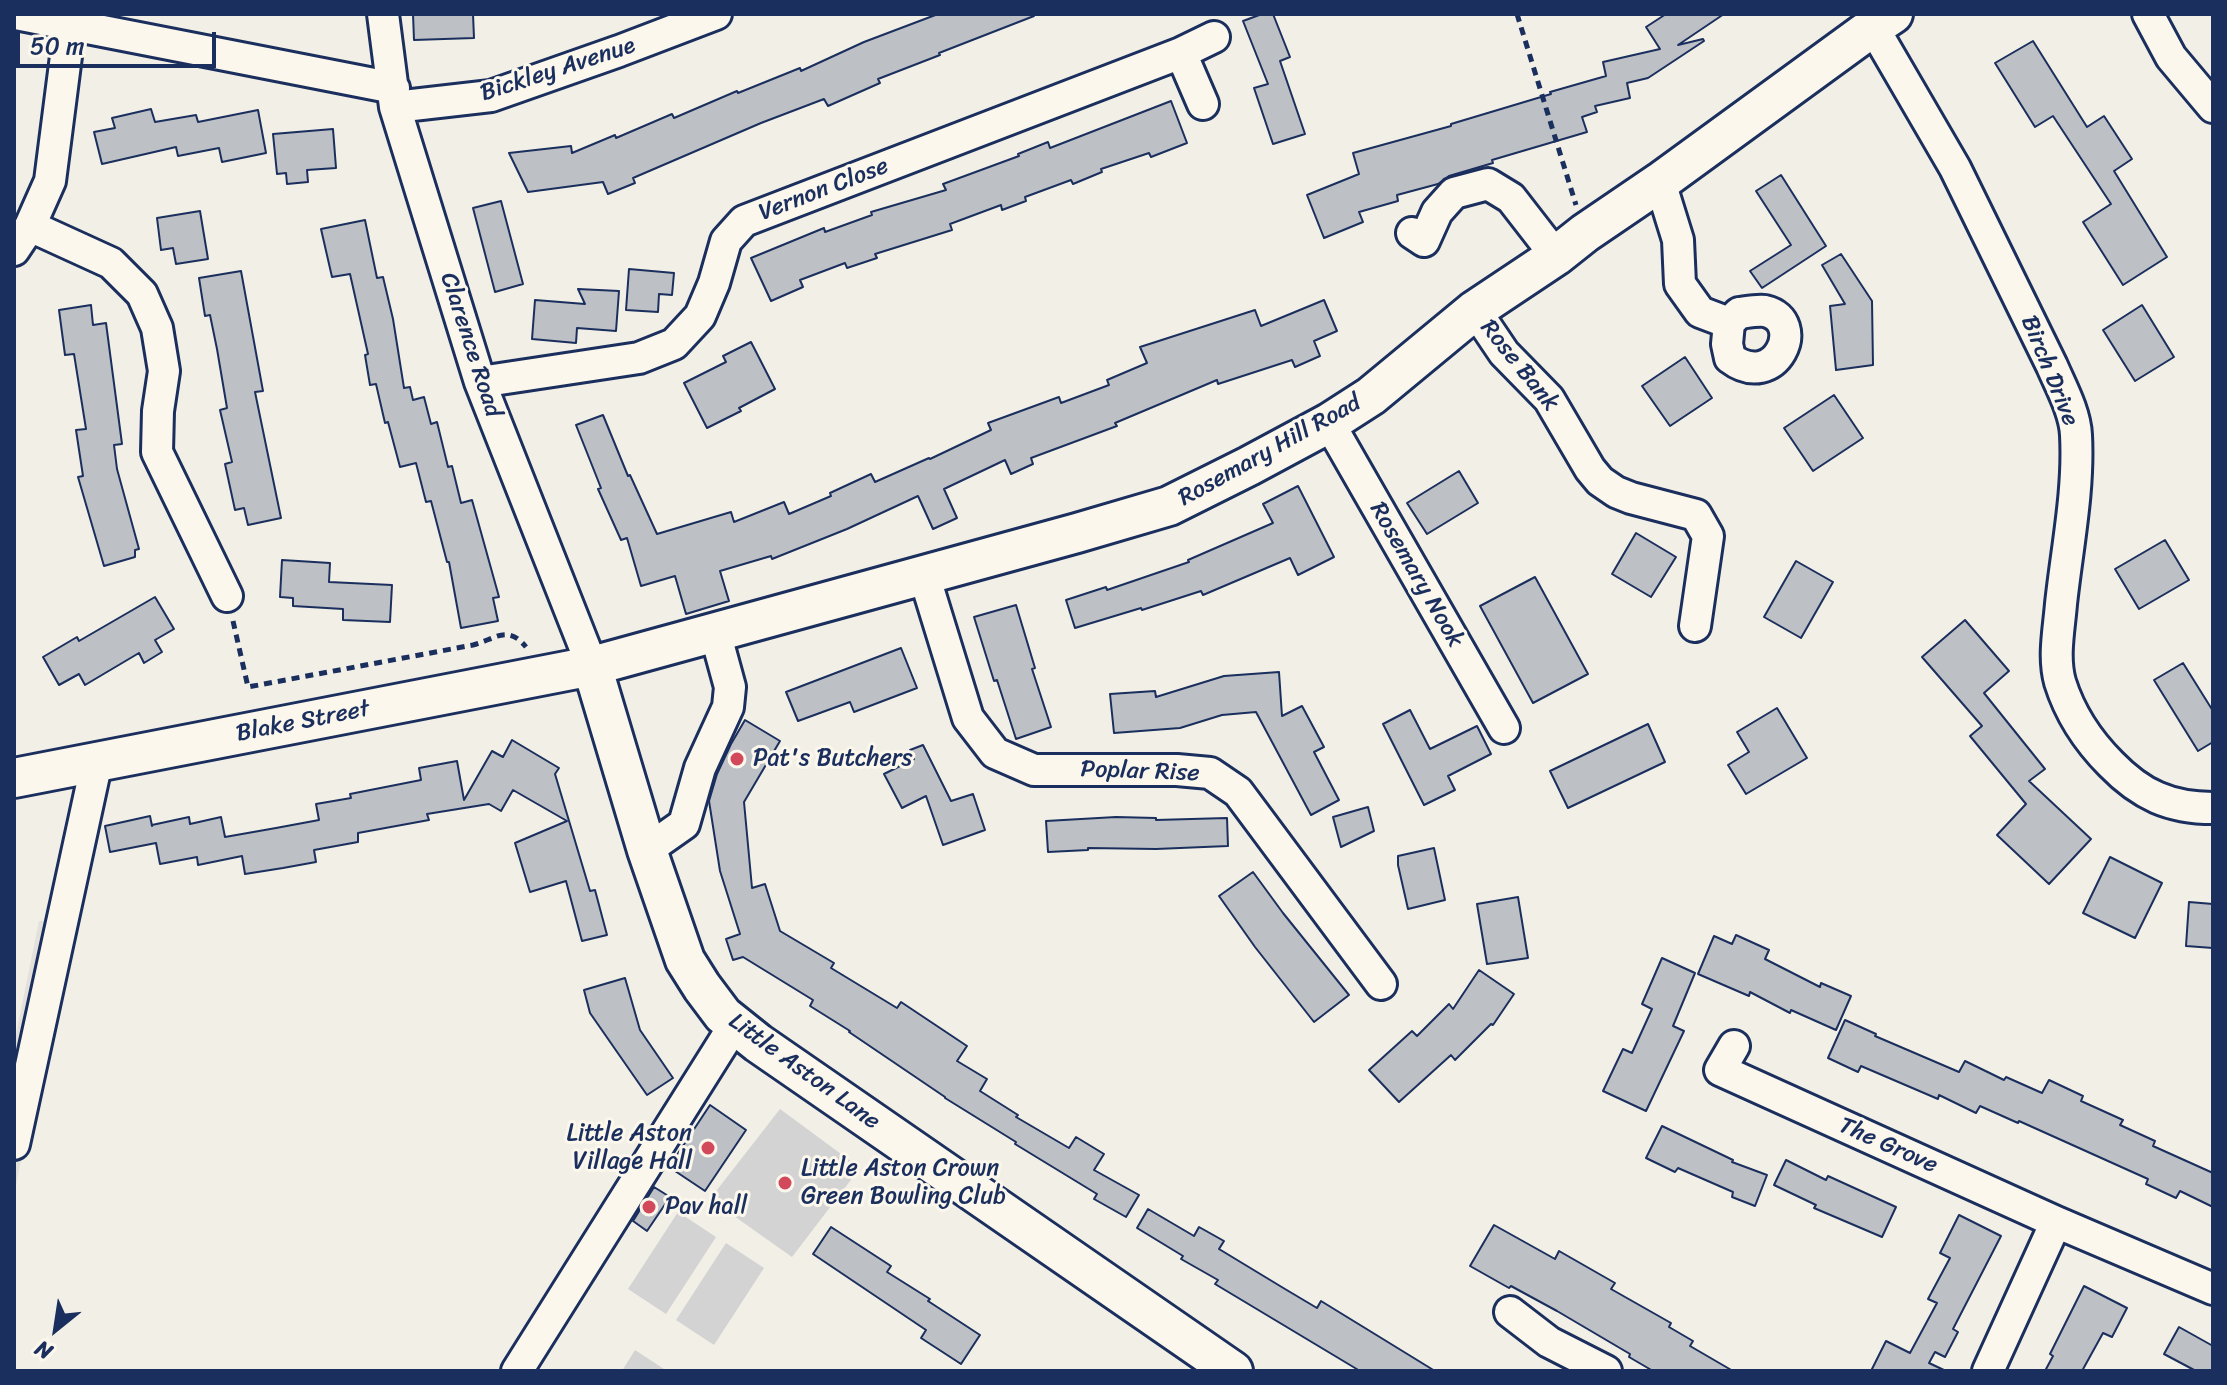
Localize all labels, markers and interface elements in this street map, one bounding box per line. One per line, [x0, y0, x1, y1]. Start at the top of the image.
scale bar [20, 16, 220, 66]
text: 50 m [30, 25, 85, 67]
street label: Bickley Avenue [477, 31, 639, 109]
street label: Vernon Close [755, 152, 893, 228]
street label: Clarence Road [433, 269, 507, 421]
street label: Birch Drive [2014, 311, 2084, 431]
street label: Rose Bank [1473, 314, 1565, 418]
street label: Rosemary Hill Road [1174, 389, 1366, 513]
street label: Rosemary Nook [1363, 497, 1469, 653]
street label: Blake Street [234, 695, 372, 749]
place label: Pat's Butchers [753, 745, 913, 773]
marker: Pat's Butchers [728, 750, 746, 768]
street label: Poplar Rise [1080, 756, 1200, 788]
street label: Little Aston Lane [723, 1007, 885, 1137]
street label: The Grove [1834, 1111, 1942, 1181]
place label: Little Aston Village Hall [567, 1120, 692, 1176]
marker: Little Aston Village Hall [699, 1139, 717, 1157]
place label: Little Aston Crown Green Bowling Club [801, 1155, 1006, 1211]
marker: Little Aston Crown Green Bowling Club [776, 1174, 794, 1192]
place label: Pav hall [665, 1193, 747, 1221]
marker: Pav hall [640, 1198, 658, 1216]
north arrow [16, 1289, 96, 1369]
text: N [27, 1330, 60, 1371]

